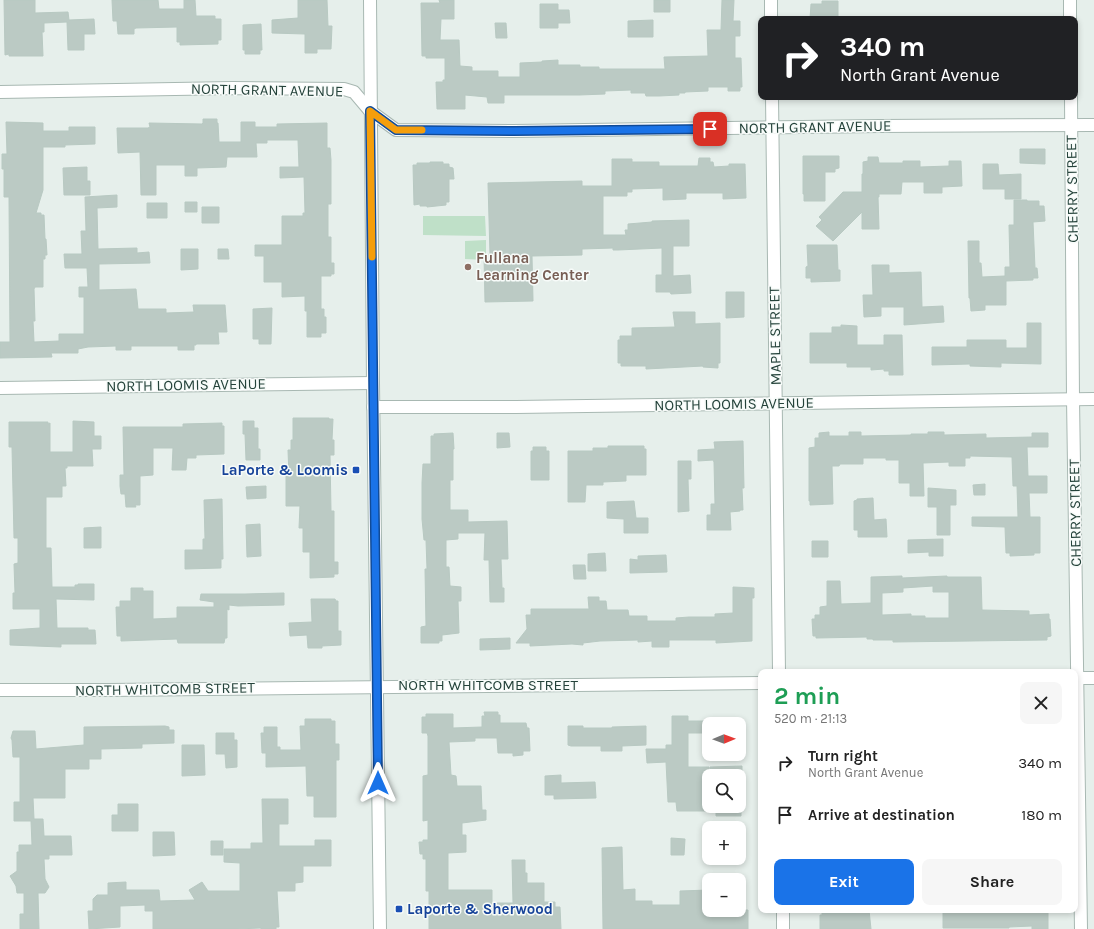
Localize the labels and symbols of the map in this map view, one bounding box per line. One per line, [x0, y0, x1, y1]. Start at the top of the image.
street label: NORTH GRANT AVENUE [191, 80, 343, 100]
pin [693, 112, 727, 146]
street label: NORTH GRANT AVENUE [739, 117, 891, 137]
street label: CHERRY STREET [1062, 134, 1082, 243]
place label: Fullana Learning Center [476, 249, 589, 284]
marker: Fullana Learning Center [463, 262, 473, 272]
street label: MAPLE STREET [765, 286, 785, 386]
street label: NORTH LOOMIS AVENUE [106, 375, 266, 395]
street label: NORTH LOOMIS AVENUE [654, 394, 814, 414]
street label: CHERRY STREET [1065, 458, 1085, 567]
place label: LaPorte & Loomis [221, 461, 348, 479]
marker: LaPorte & Loomis [351, 465, 361, 475]
street label: NORTH WHITCOMB STREET [398, 676, 578, 694]
street label: NORTH WHITCOMB STREET [75, 678, 256, 700]
north arrow [702, 717, 746, 761]
position arrow [357, 762, 399, 804]
place label: Laporte & Sherwood [407, 900, 553, 918]
marker: Laporte & Sherwood [394, 904, 404, 914]

